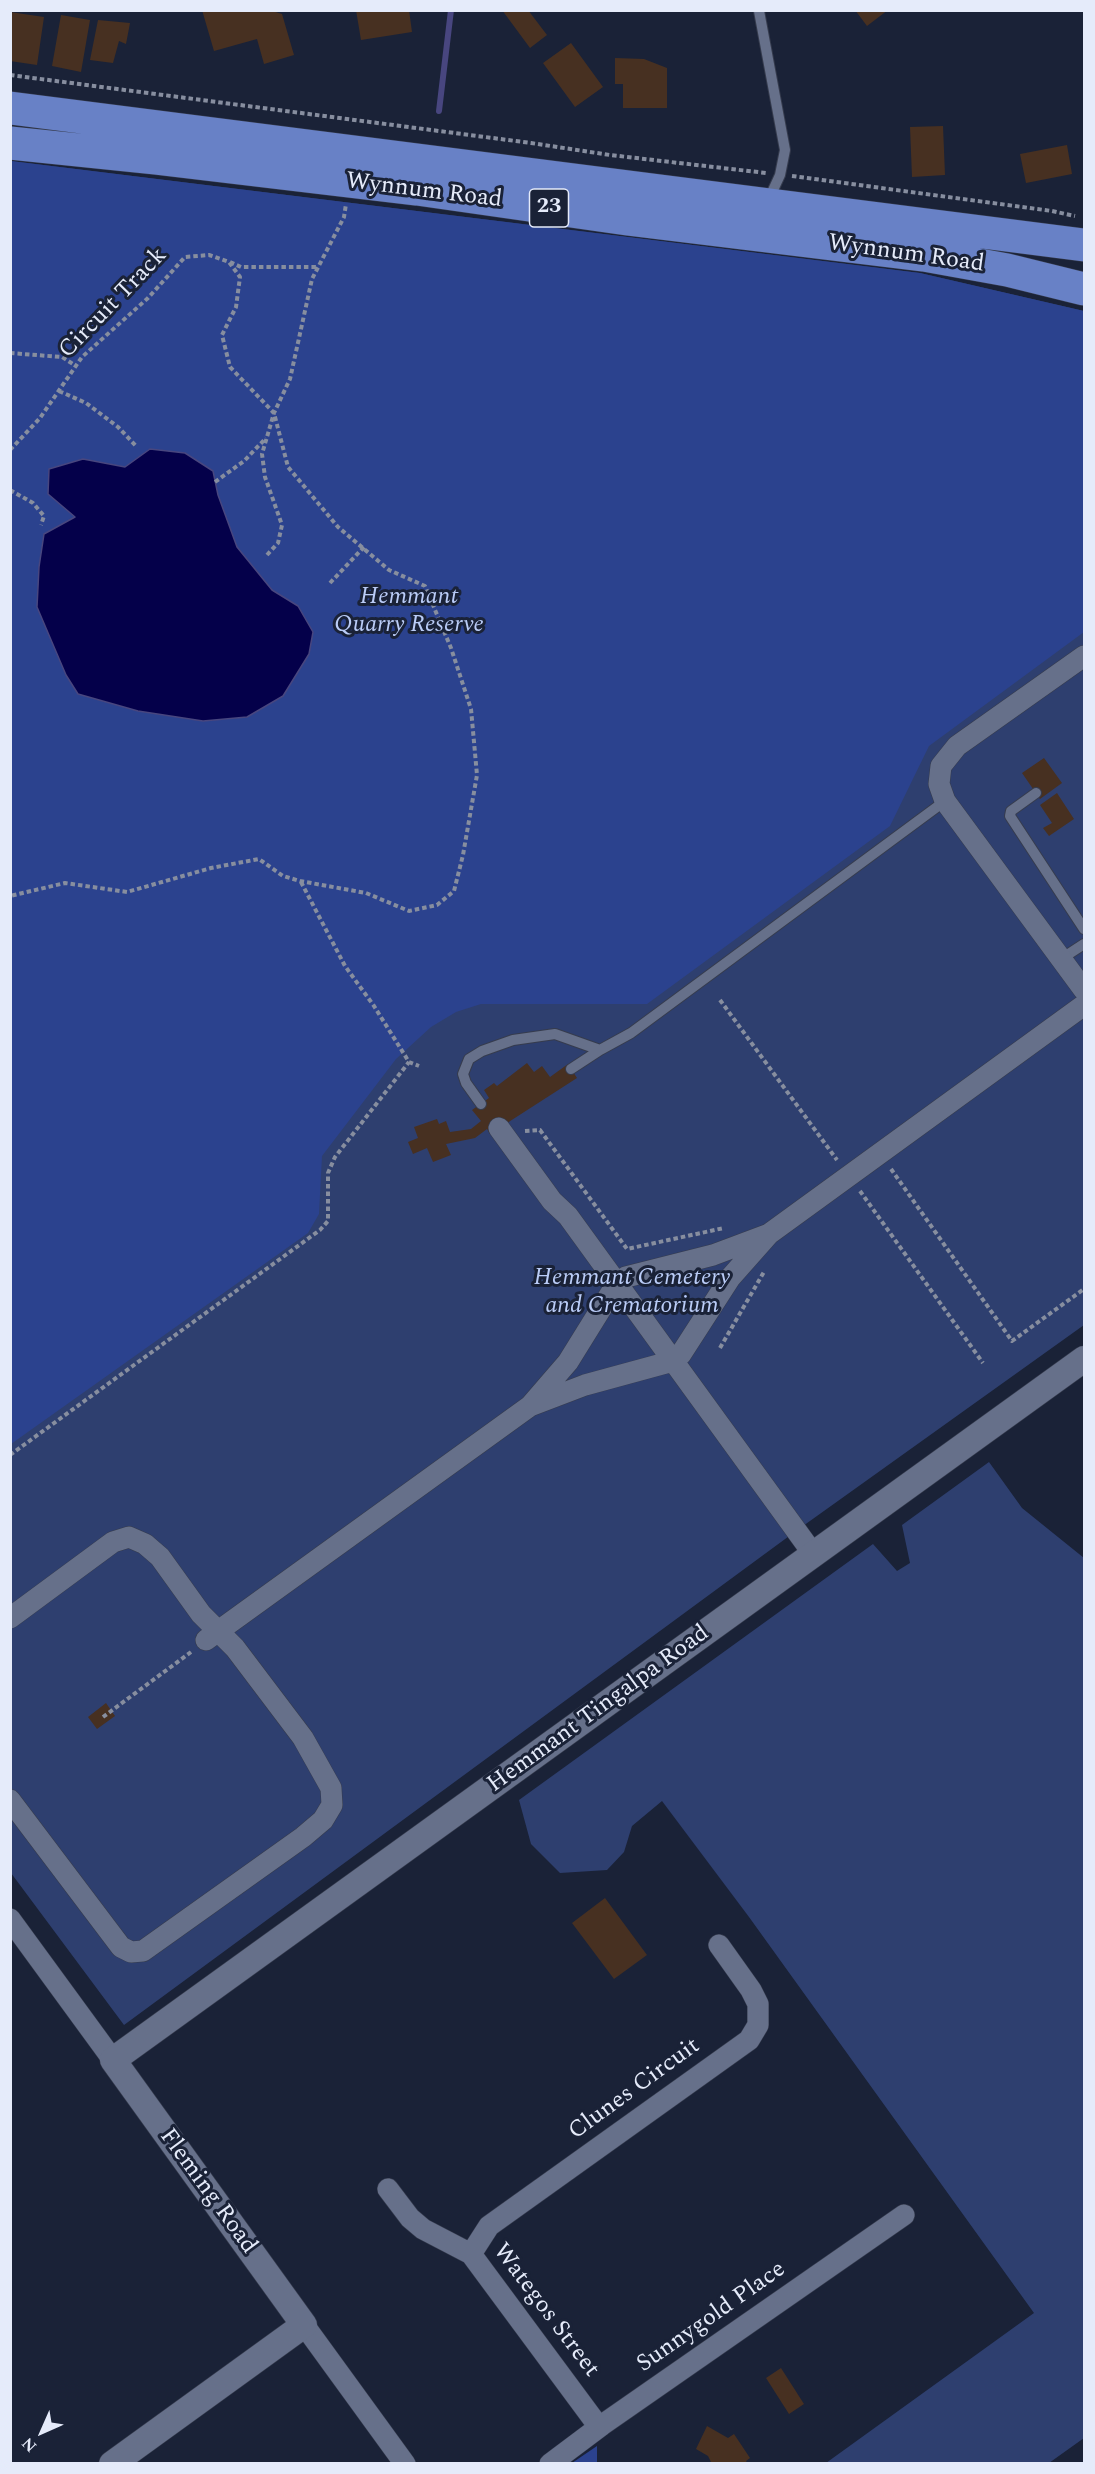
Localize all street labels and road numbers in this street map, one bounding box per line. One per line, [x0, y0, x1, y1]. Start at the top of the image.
street label: Wynnum Road [344, 168, 504, 216]
road number: 23 [530, 189, 568, 227]
street label: Wynnum Road [826, 230, 986, 280]
street label: Circuit Track [54, 242, 174, 366]
street label: Hemmant Tingalpa Road [483, 1620, 715, 1800]
street label: Clunes Circuit [564, 2033, 706, 2147]
street label: Fleming Road [152, 2124, 262, 2260]
street label: Wategos Street [485, 2238, 605, 2384]
street label: Sunnygold Place [632, 2256, 792, 2380]

